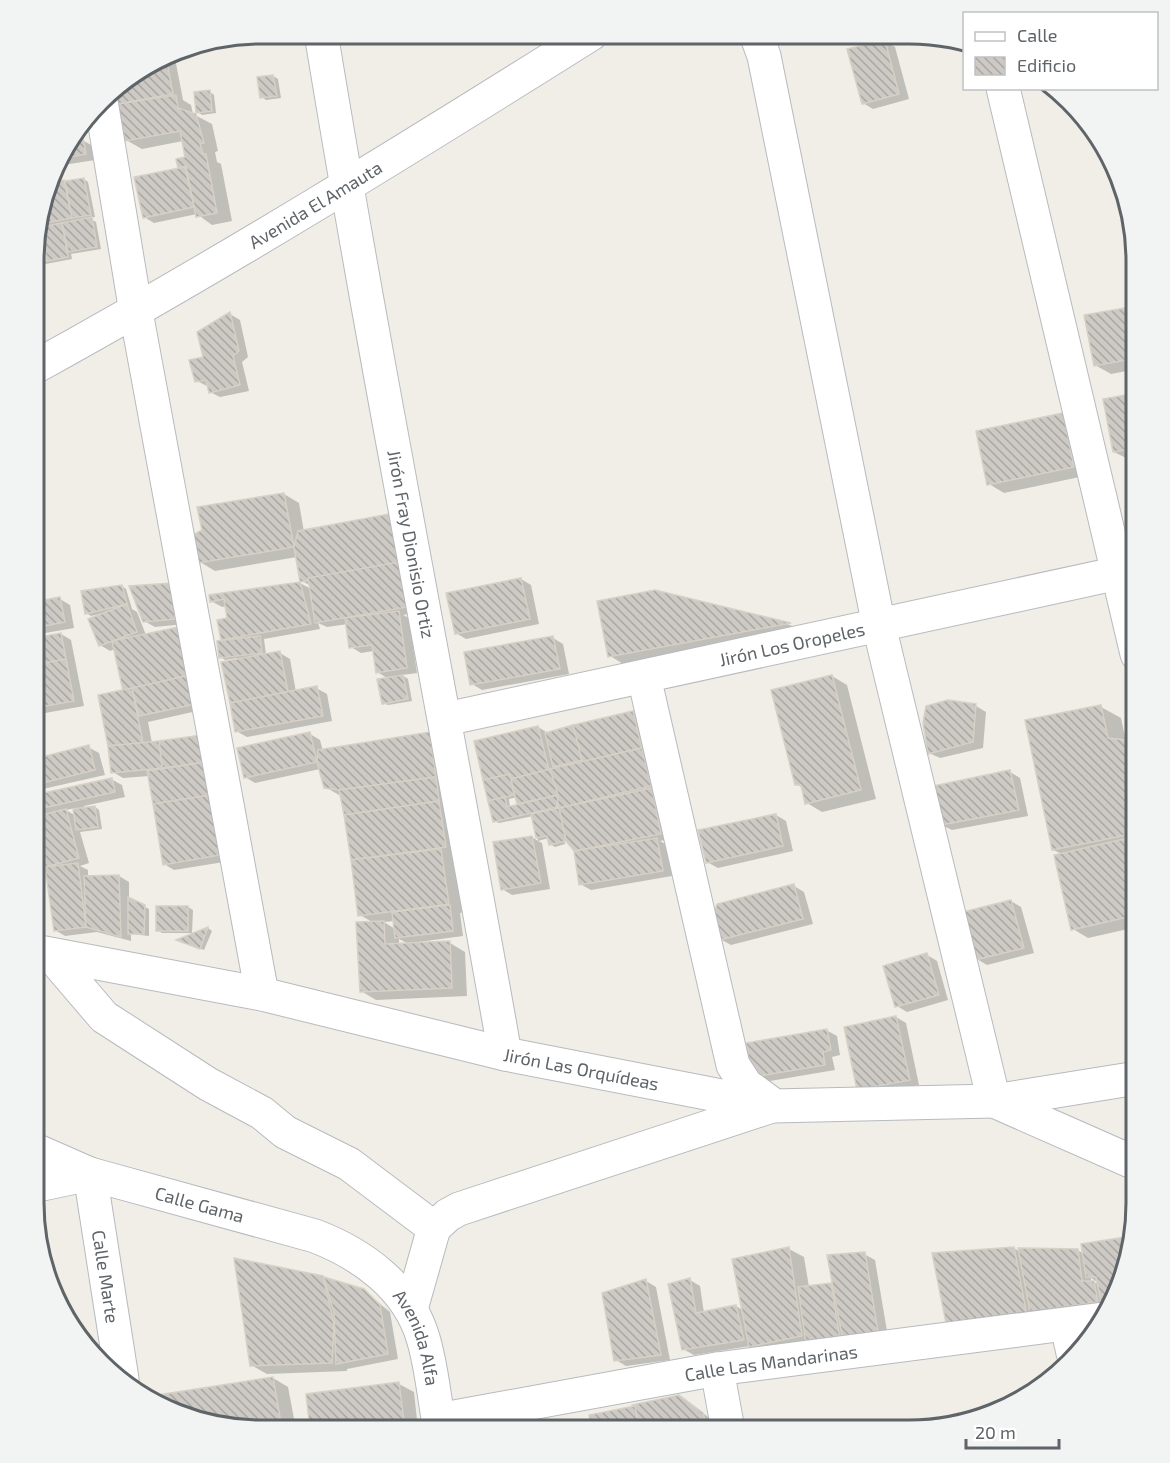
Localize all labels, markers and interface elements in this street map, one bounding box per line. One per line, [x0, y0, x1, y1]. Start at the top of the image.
legend [963, 12, 1158, 90]
text: Calle [1017, 24, 1058, 46]
text: Edificio [1017, 54, 1076, 76]
street label: Avenida El Amauta [245, 156, 386, 253]
street label: Jirón Fray Dionisio Ortiz [383, 448, 440, 640]
street label: Jirón Los Oropeles [717, 617, 867, 670]
street label: Jirón Las Orquídeas [502, 1043, 661, 1095]
street label: Calle Gama [153, 1181, 247, 1227]
street label: Calle Marte [88, 1228, 124, 1325]
street label: Avenida Alfa [389, 1285, 444, 1387]
street label: Calle Las Mandarinas [683, 1340, 859, 1386]
scale bar [966, 1412, 1059, 1450]
text: 20 m [975, 1421, 1016, 1443]

